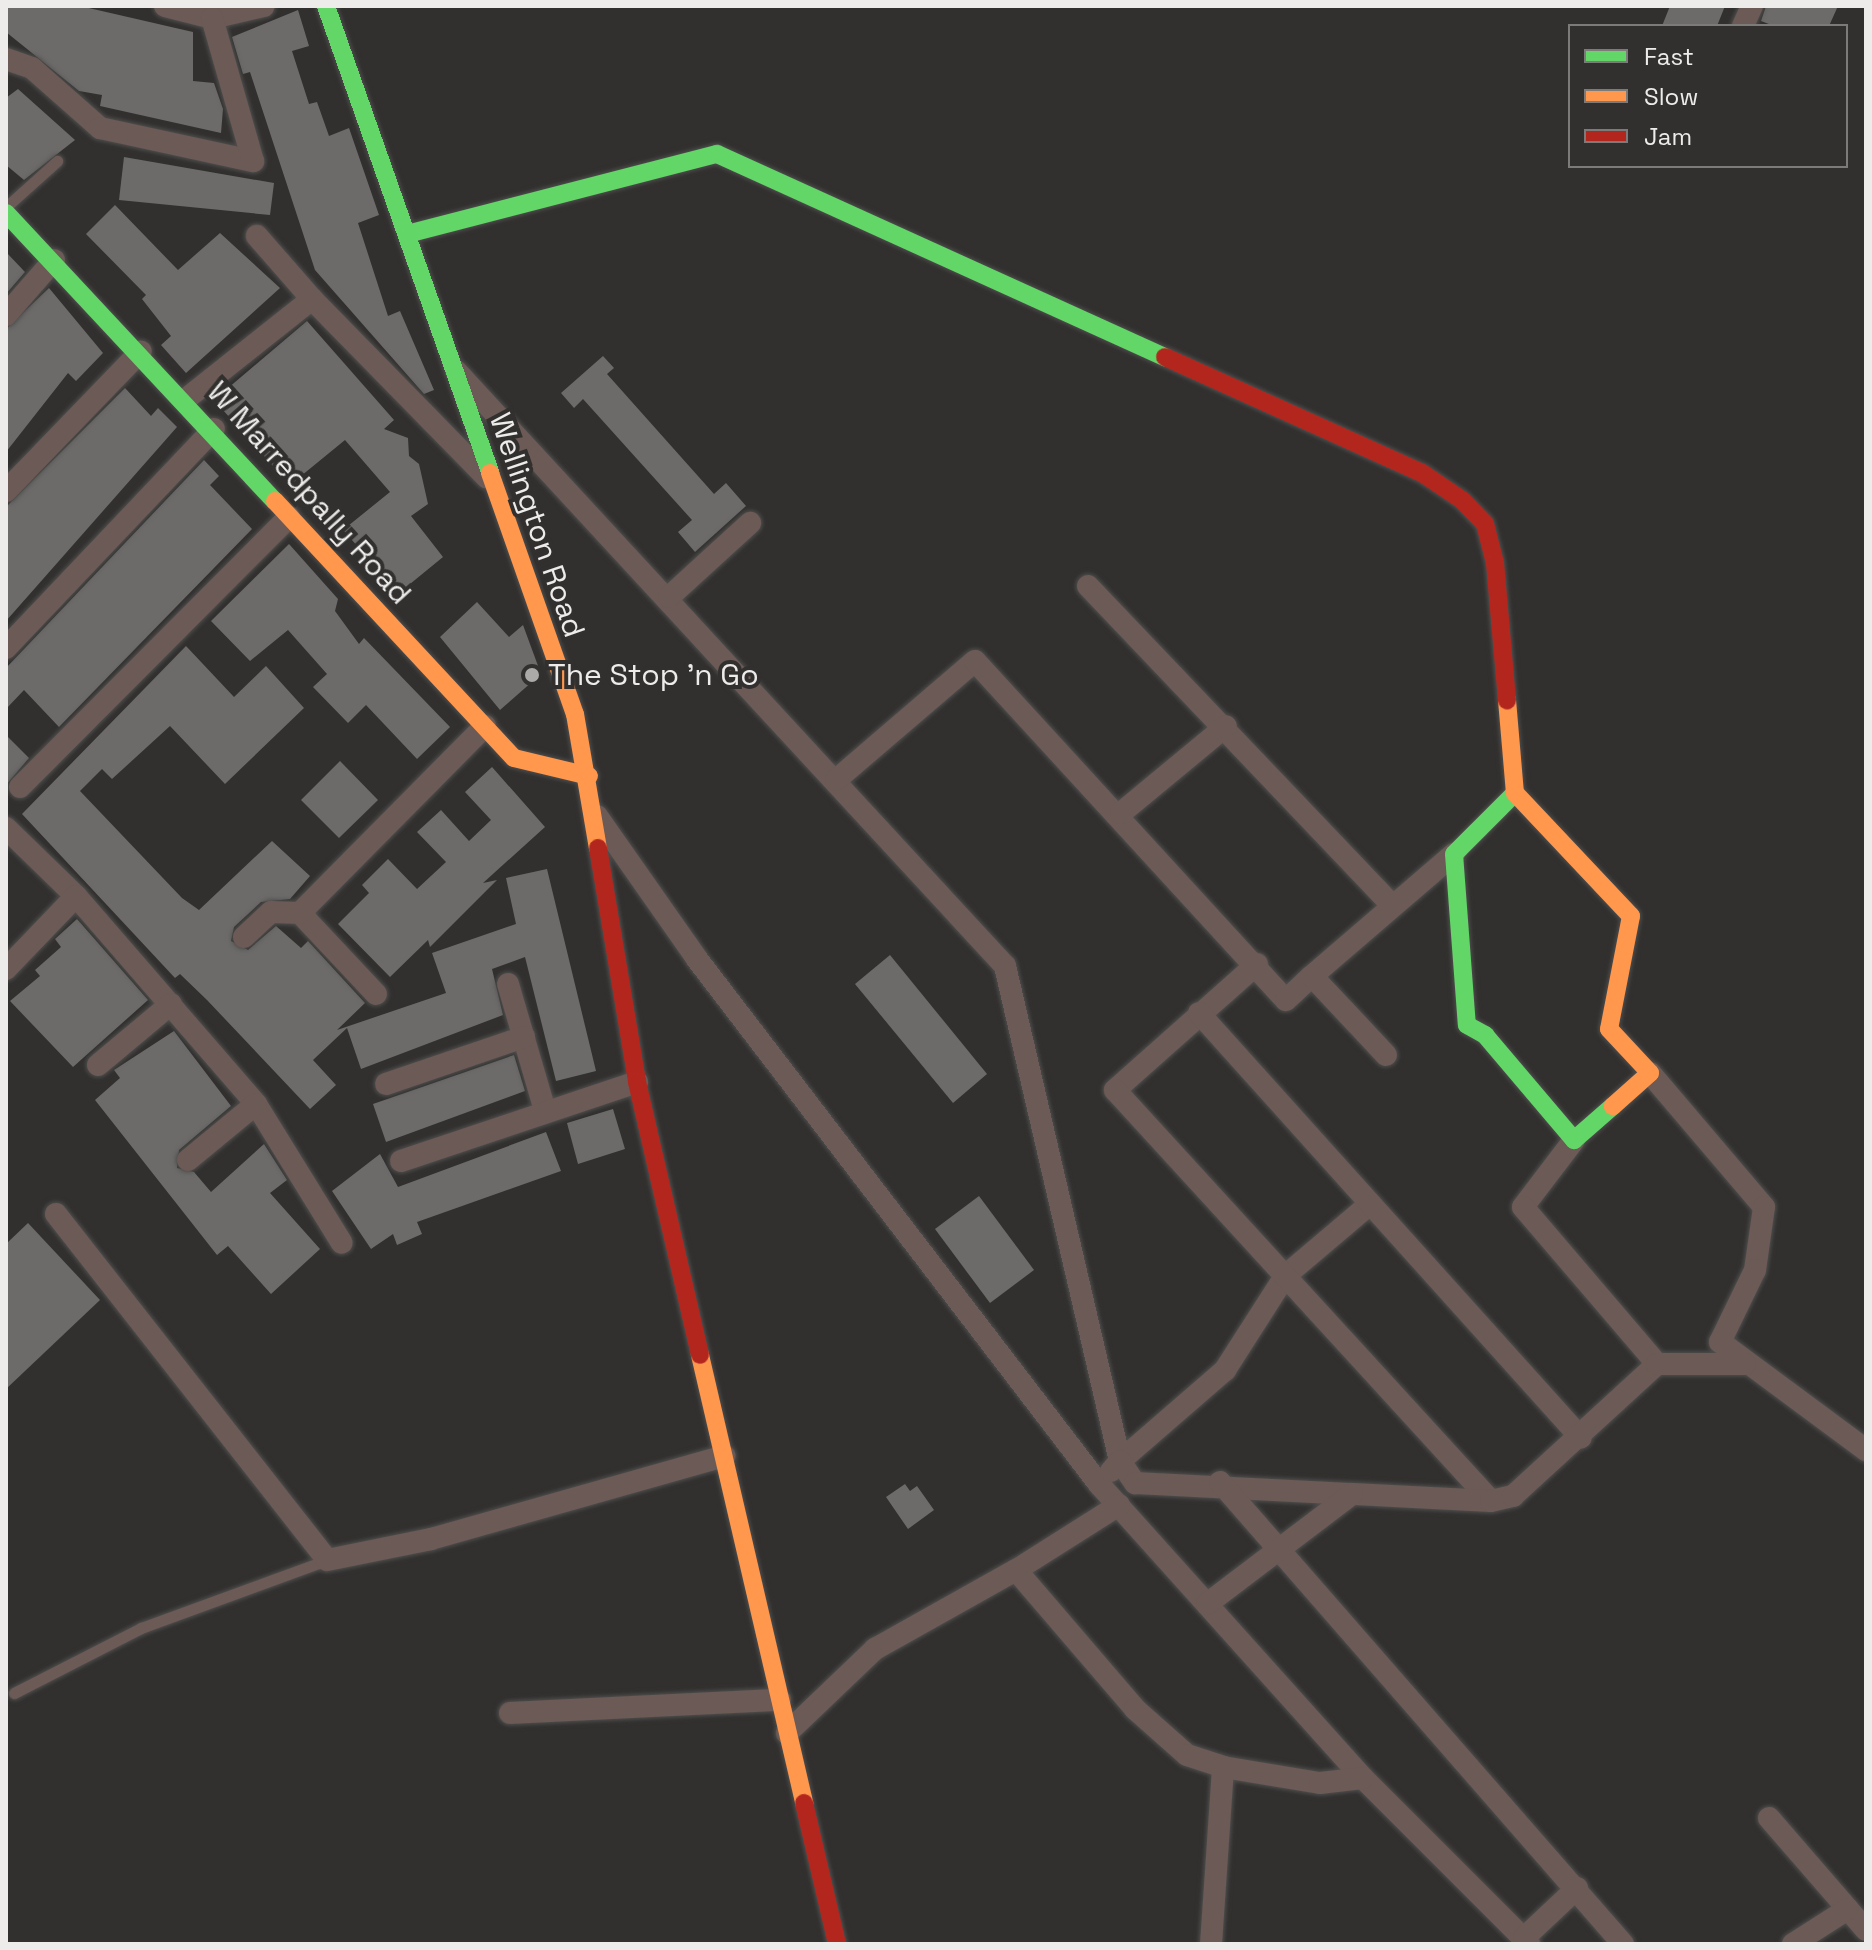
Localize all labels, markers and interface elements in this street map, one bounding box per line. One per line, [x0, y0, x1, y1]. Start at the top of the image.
legend [1568, 24, 1848, 168]
text: Fast [1644, 41, 1694, 72]
text: Slow [1644, 81, 1698, 112]
text: Jam [1644, 121, 1692, 152]
street label: W Marredpally Road [200, 374, 418, 612]
street label: Wellington Road [482, 408, 592, 642]
place label: The Stop 'n Go [548, 657, 759, 693]
marker: The Stop 'n Go [523, 666, 541, 684]

